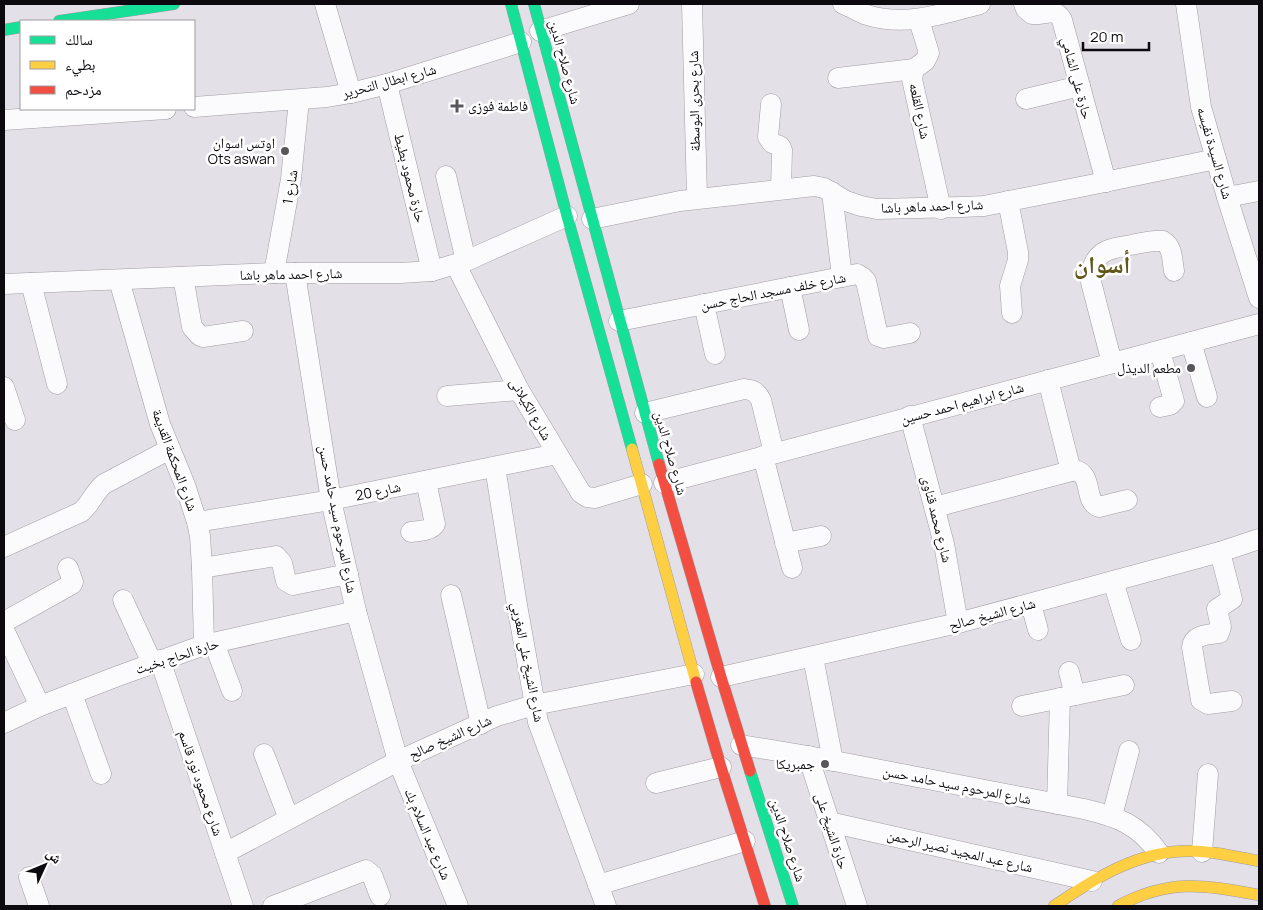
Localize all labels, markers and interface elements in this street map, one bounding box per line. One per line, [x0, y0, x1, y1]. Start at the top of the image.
street label: شارع صلاح الدين [544, 18, 586, 106]
legend [20, 20, 195, 110]
scale bar [1083, 20, 1149, 52]
text: 20 m [1090, 26, 1123, 47]
text: سالك [65, 29, 93, 50]
street label: حارة على الشامي [1055, 35, 1098, 122]
street label: شارع بحرى البوسطة [683, 50, 705, 152]
text: بطيء [65, 54, 95, 77]
street label: شارع ابطال التحرير [339, 59, 438, 103]
text: مزدحم [65, 79, 102, 100]
street label: شارع القلعه [904, 81, 936, 141]
place label: فاطمة فوزى [468, 96, 528, 115]
marker: فاطمة فوزى [450, 99, 464, 113]
street label: شارع السيدة نفيسه [1192, 105, 1238, 201]
street label: حارة محمود بطيط [390, 131, 431, 225]
place label: اوتس اسوان Ots aswan [208, 133, 275, 168]
marker: اوتس اسوان Ots aswan [279, 145, 291, 157]
street label: شارع 1 [277, 168, 303, 206]
street label: شارع احمد ماهر باشا [880, 194, 984, 218]
district label: أسوان [1074, 247, 1130, 280]
street label: شارع احمد ماهر باشا [240, 263, 342, 285]
street label: شارع خلف مسجد الحاج حسن [699, 267, 847, 315]
place label: مطعم الديذل [1117, 358, 1181, 378]
marker: مطعم الديذل [1185, 362, 1197, 374]
street label: شارع الكيلانى [505, 374, 557, 444]
street label: شارع ابراهيم احمد حسين [898, 377, 1026, 429]
street label: شارع المحكمة القديمة [147, 406, 203, 514]
street label: شارع صلاح الدين [649, 409, 693, 497]
street label: شارع المرحوم سيد حامد حسن [314, 443, 362, 595]
street label: شارع محمد قناوى [917, 473, 957, 565]
street label: شارع 20 [353, 476, 403, 506]
street label: شارع الشيخ صالح [946, 593, 1038, 635]
street label: شارع الشيخ على المغربي [505, 600, 549, 724]
street label: حارة الحاج بخيت [133, 633, 221, 679]
street label: شارع الشيخ صالح [405, 710, 495, 764]
street label: شارع محمود نور قاسم [174, 727, 228, 839]
place label: جمبريكا [776, 754, 815, 773]
marker: جمبريكا [819, 758, 831, 770]
street label: شارع المرحوم سيد حامد حسن [881, 761, 1033, 809]
street label: شارع عبد السلام بك [400, 785, 456, 883]
street label: حارة الشيخ على [810, 790, 854, 872]
street label: شارع صلاح الدين [765, 796, 811, 884]
street label: شارع عبد المجيد نصير الرحمن [885, 825, 1035, 877]
north arrow [20, 840, 70, 890]
text: ش [43, 844, 67, 868]

